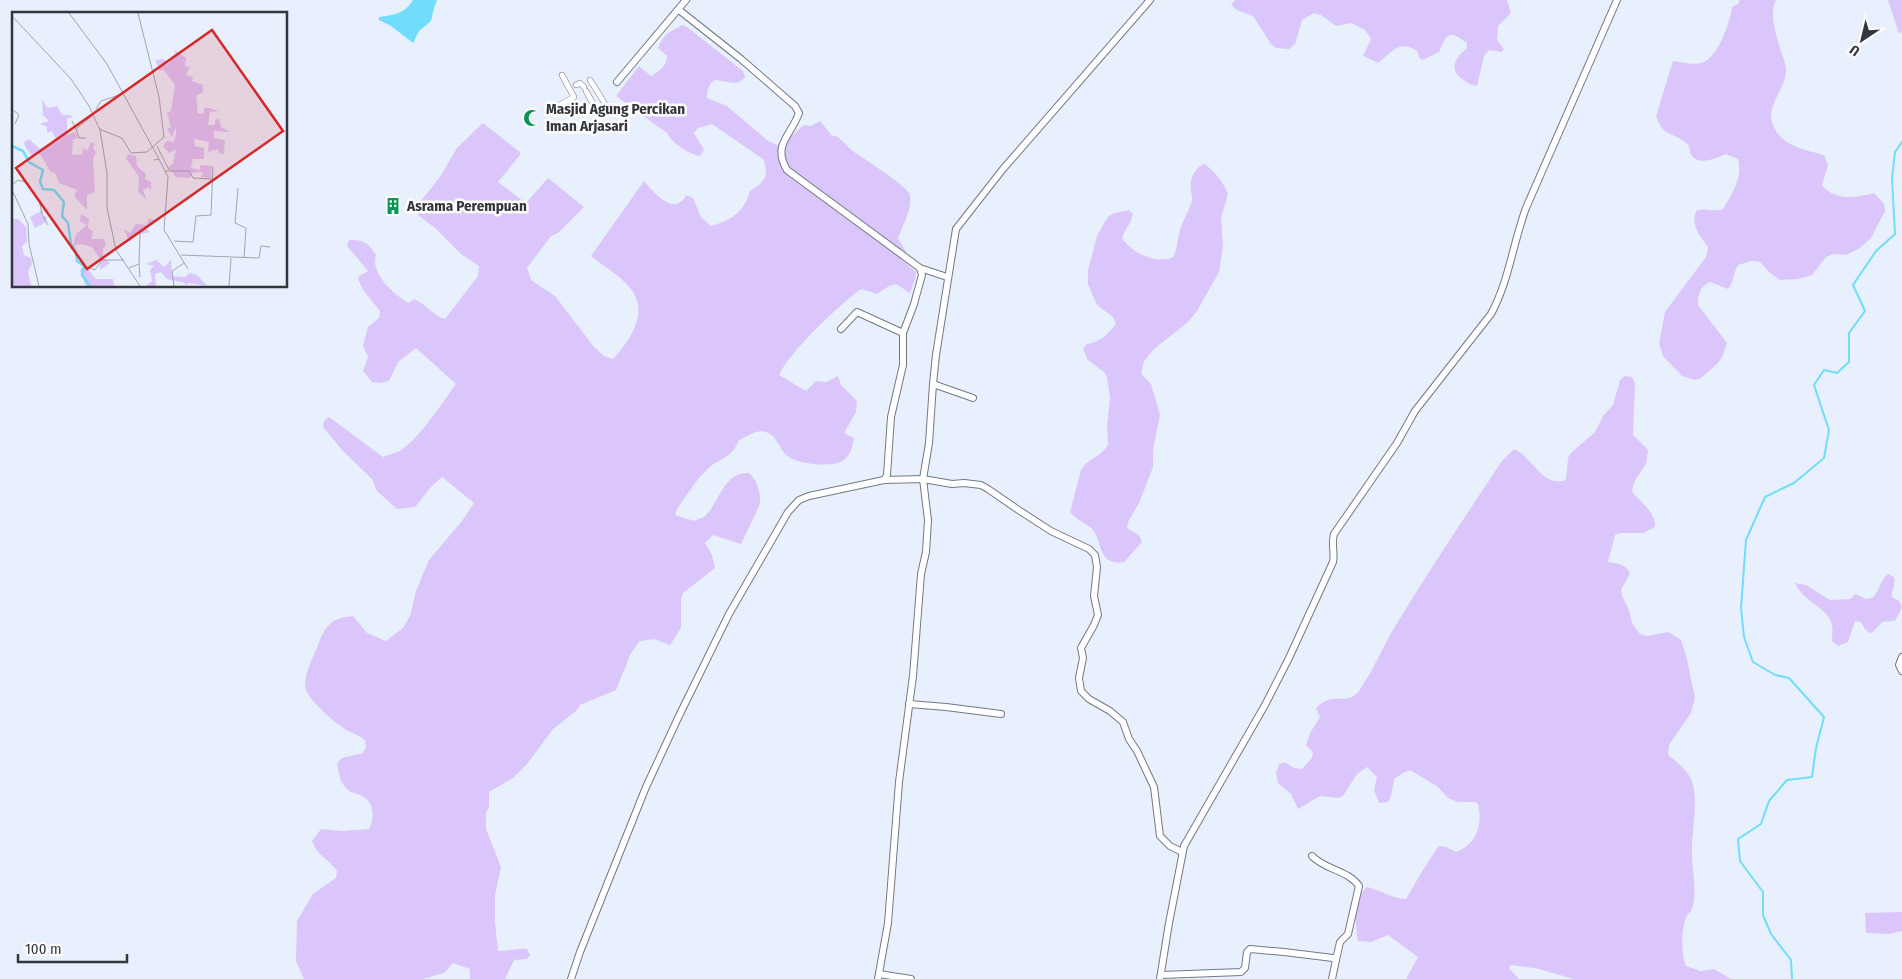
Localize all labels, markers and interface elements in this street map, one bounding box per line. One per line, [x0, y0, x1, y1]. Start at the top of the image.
inset map [12, 12, 288, 288]
north arrow [1837, 15, 1887, 65]
text: U [1847, 41, 1863, 60]
place label: Masjid Agung Percikan Iman Arjasari [546, 100, 685, 135]
mosque icon: Masjid Agung Percikan Iman Arjasari [522, 108, 542, 128]
building icon: Asrama Perempuan [383, 196, 403, 216]
place label: Asrama Perempuan [406, 197, 527, 215]
scale bar [18, 932, 126, 964]
text: 100 m [25, 940, 62, 958]

